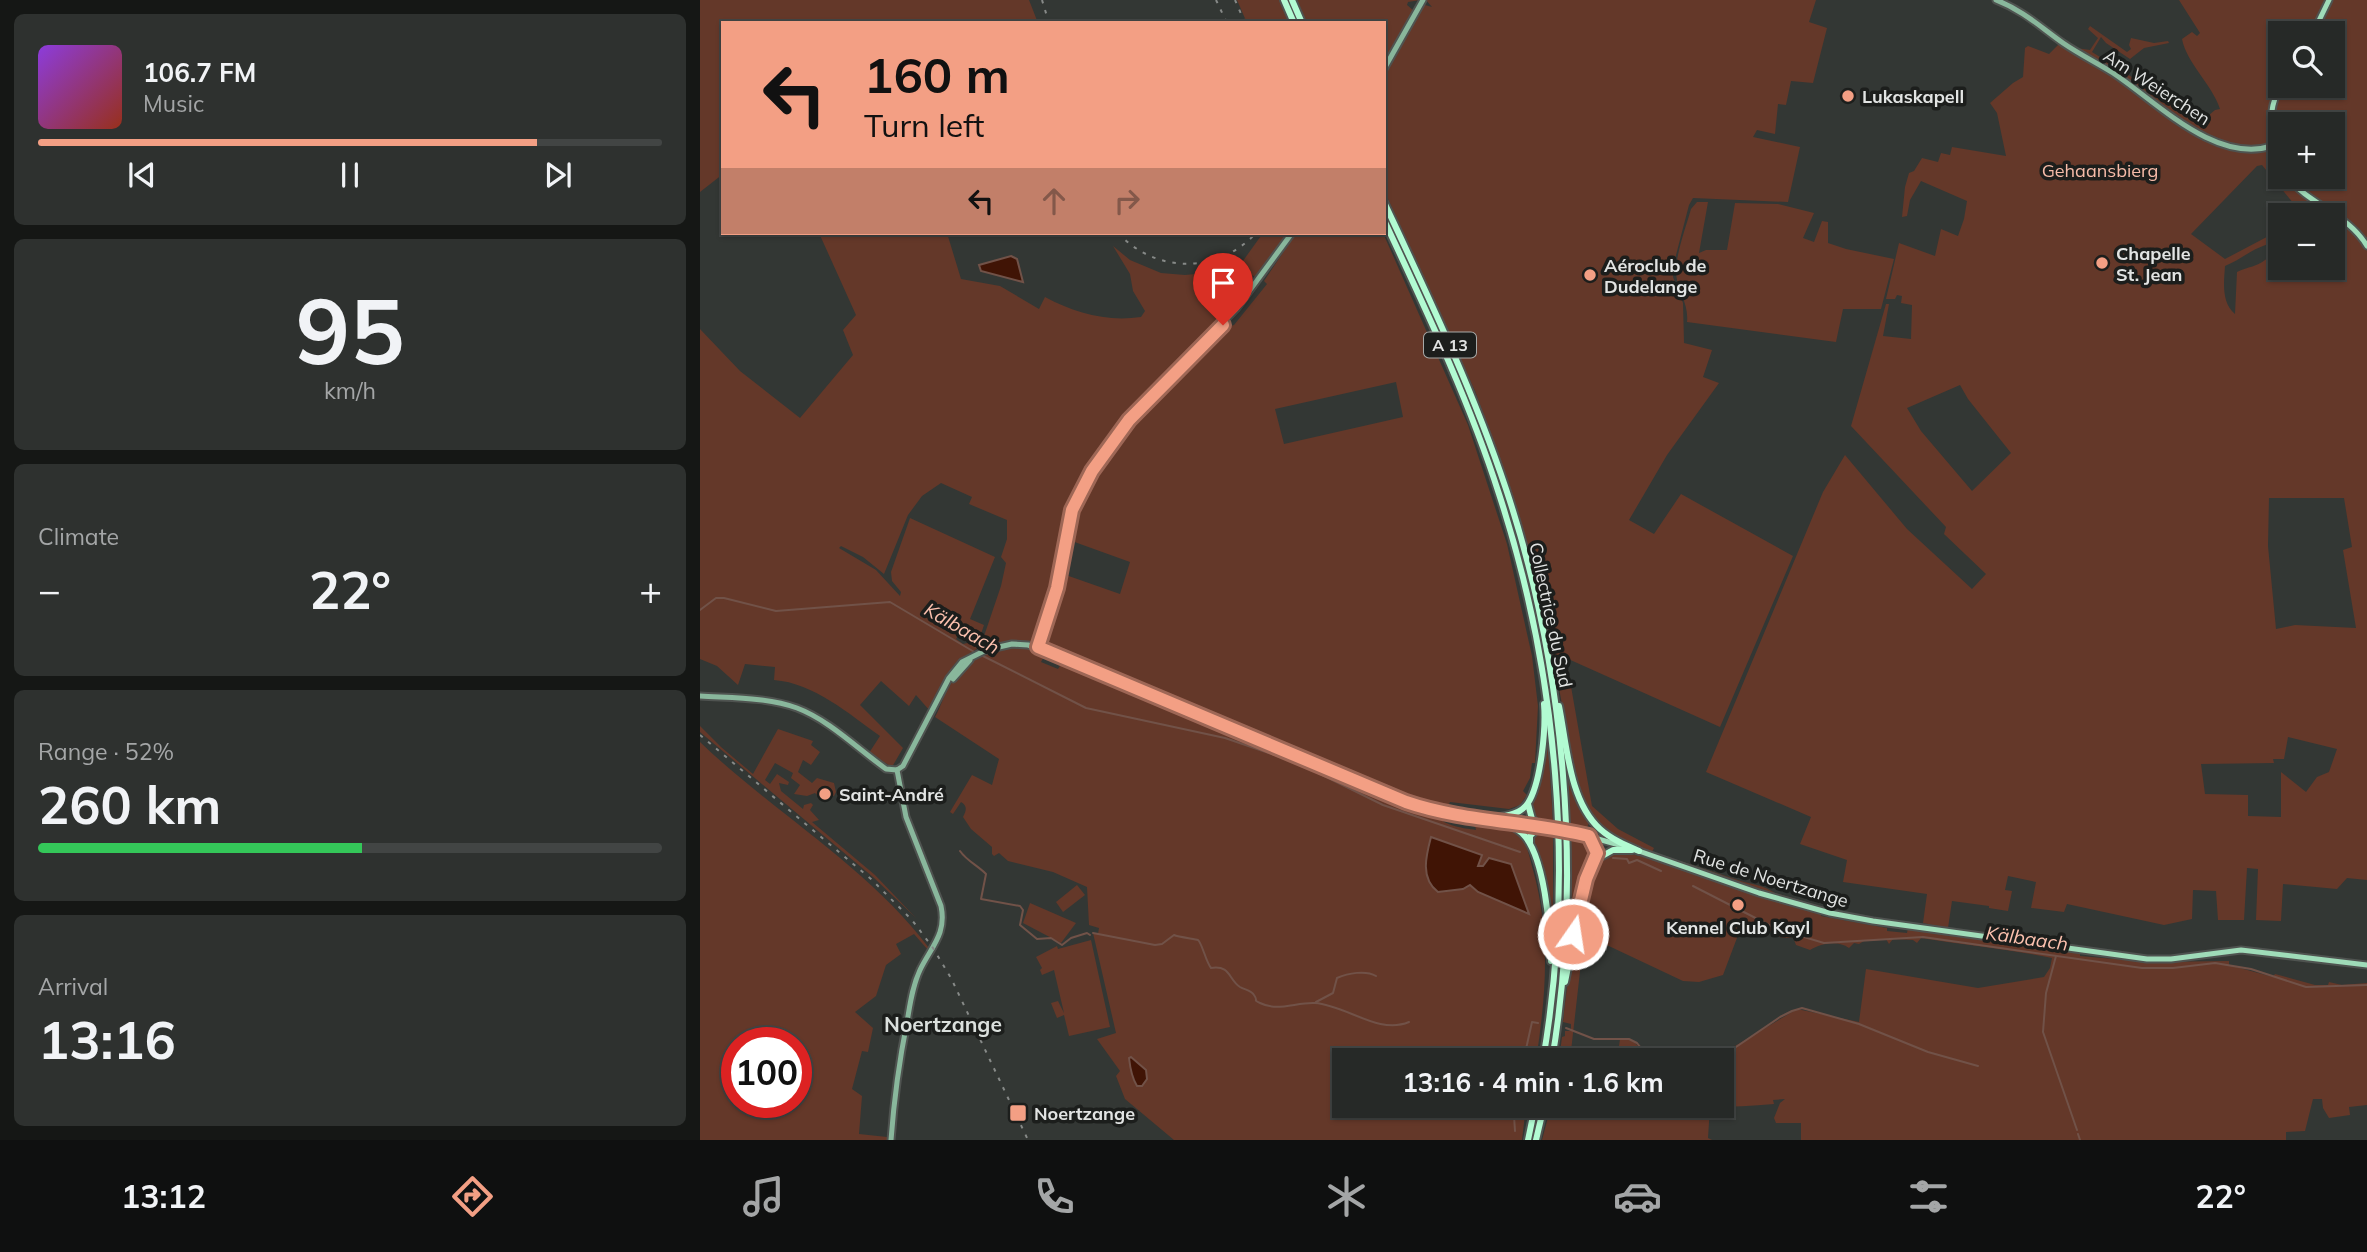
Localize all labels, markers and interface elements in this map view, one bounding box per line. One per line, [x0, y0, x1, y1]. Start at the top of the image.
map controls [2268, 21, 2345, 280]
button: search [2268, 21, 2345, 98]
text: 160 m [864, 44, 1010, 105]
street label: Am Weierchen [2099, 44, 2215, 130]
icon: left [749, 49, 840, 140]
text: 106.7 FM [143, 56, 256, 89]
place label: Lukaskapell [1862, 85, 1964, 108]
marker: Lukaskapell [1840, 88, 1856, 104]
text: Music [143, 89, 204, 118]
text: Turn left [864, 105, 984, 145]
button: + [2268, 112, 2345, 189]
icon: previous [123, 156, 161, 194]
icon: pause [331, 156, 369, 194]
icon: next [539, 156, 577, 194]
park label: Gehaansbierg [2042, 159, 2158, 182]
icon: left [962, 182, 1000, 220]
icon: ahead [1035, 182, 1073, 220]
icon: right [1108, 182, 1146, 220]
button: − [2268, 203, 2345, 280]
place label: Chapelle St. Jean [2116, 242, 2191, 286]
pin [1193, 253, 1253, 325]
place label: Aéroclub de Dudelange [1604, 254, 1707, 298]
marker: Chapelle St. Jean [2094, 255, 2110, 271]
icon: arrive [1204, 264, 1242, 302]
marker: Aéroclub de Dudelange [1582, 267, 1598, 283]
text: 95 [295, 273, 405, 387]
road number: A 13 [1424, 332, 1476, 358]
text: km/h [324, 376, 376, 405]
text: Climate [38, 522, 119, 551]
street label: Collectrice du Sud [1524, 540, 1578, 690]
text: 22° [309, 557, 391, 622]
text: − [38, 566, 61, 614]
text: + [639, 566, 662, 614]
water label: Kälbaach [920, 597, 1004, 659]
text: Range · 52% [38, 737, 174, 766]
text: 260 km [38, 772, 221, 837]
place label: Saint-André [839, 783, 944, 806]
marker: Saint-André [817, 786, 833, 802]
street label: Rue de Noertzange [1691, 844, 1851, 912]
position arrow [1536, 897, 1610, 971]
marker: Kennel Club Kayl [1730, 897, 1746, 913]
place label: Kennel Club Kayl [1666, 916, 1810, 939]
water label: Kälbaach [1984, 920, 2070, 956]
text: Arrival [38, 972, 108, 1001]
text: 13:16 [38, 1007, 176, 1072]
district label: Noertzange [884, 1011, 1002, 1037]
speed limit sign: 100 [721, 1027, 812, 1118]
text: 13:16 · 4 min · 1.6 km [1402, 1066, 1664, 1099]
place label: Noertzange [1034, 1102, 1135, 1125]
marker: Noertzange [1008, 1103, 1028, 1123]
icon: directions [448, 1172, 497, 1221]
icon: music [739, 1172, 788, 1221]
icon: phone [1030, 1172, 1079, 1221]
icon: climate [1322, 1172, 1371, 1221]
icon: car [1613, 1172, 1662, 1221]
icon: filters [1904, 1172, 1953, 1221]
text: 13:12 [121, 1176, 206, 1216]
text: 22° [2195, 1176, 2246, 1216]

